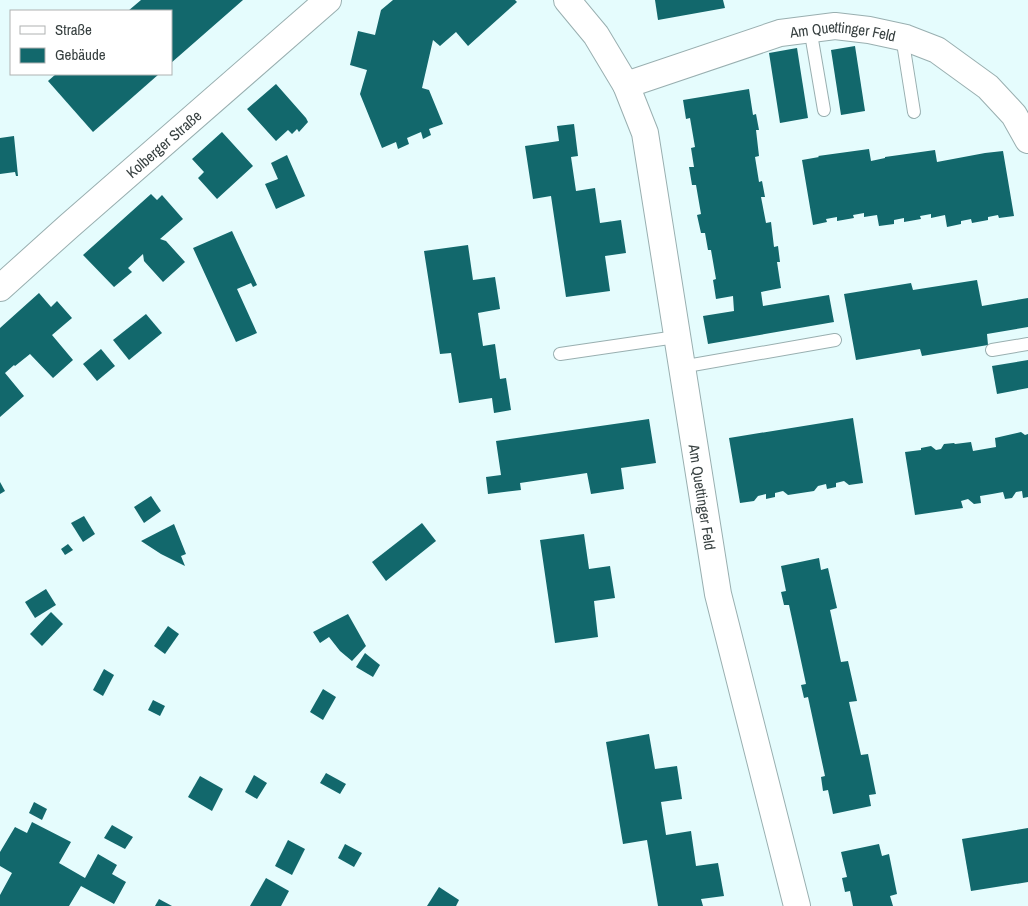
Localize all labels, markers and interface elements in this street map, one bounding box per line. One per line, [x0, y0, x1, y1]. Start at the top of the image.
legend [10, 10, 172, 75]
street label: Am Quettinger Feld [788, 16, 898, 46]
text: Straße [55, 19, 92, 40]
text: Gebäude [55, 44, 106, 65]
street label: Kolberger Straße [121, 105, 206, 182]
street label: Am Quettinger Feld [684, 442, 721, 551]

